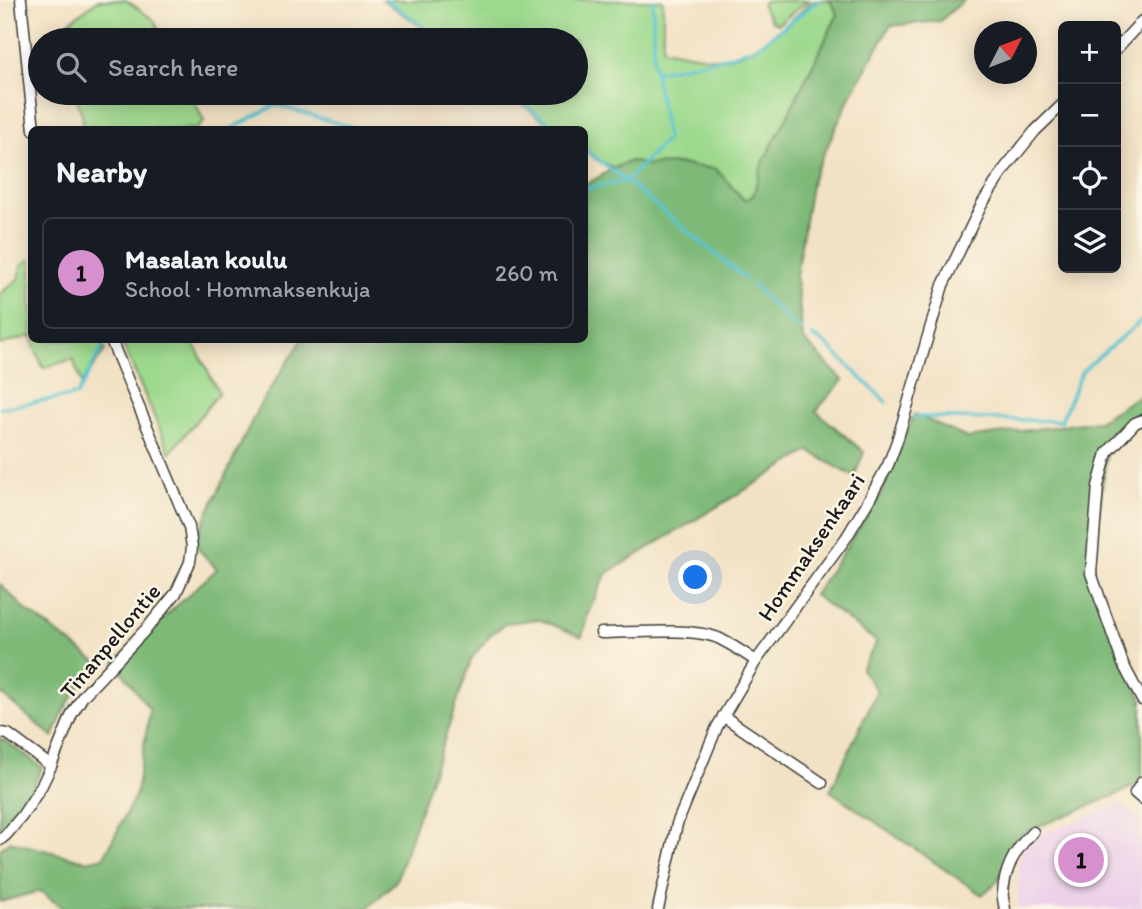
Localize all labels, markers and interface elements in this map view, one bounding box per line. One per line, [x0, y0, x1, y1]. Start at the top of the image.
north arrow [974, 21, 1037, 84]
map controls [1058, 21, 1121, 273]
button: + [1058, 21, 1121, 84]
search box [28, 28, 588, 105]
icon: search [52, 48, 90, 86]
text: Search here [108, 51, 238, 83]
button: − [1058, 84, 1121, 147]
button: locate [1058, 147, 1121, 210]
text: Nearby [56, 153, 147, 190]
button: layers [1058, 210, 1121, 273]
text: Masalan koulu [125, 243, 287, 275]
text: 1 [76, 259, 86, 287]
text: 260 m [495, 259, 558, 287]
text: School · Hommaksenkuja [125, 275, 370, 303]
street label: Hommaksenkaari [751, 468, 871, 626]
your location [678, 560, 712, 594]
street label: Tinanpellontie [54, 578, 166, 704]
pin: 1 [1058, 834, 1104, 886]

